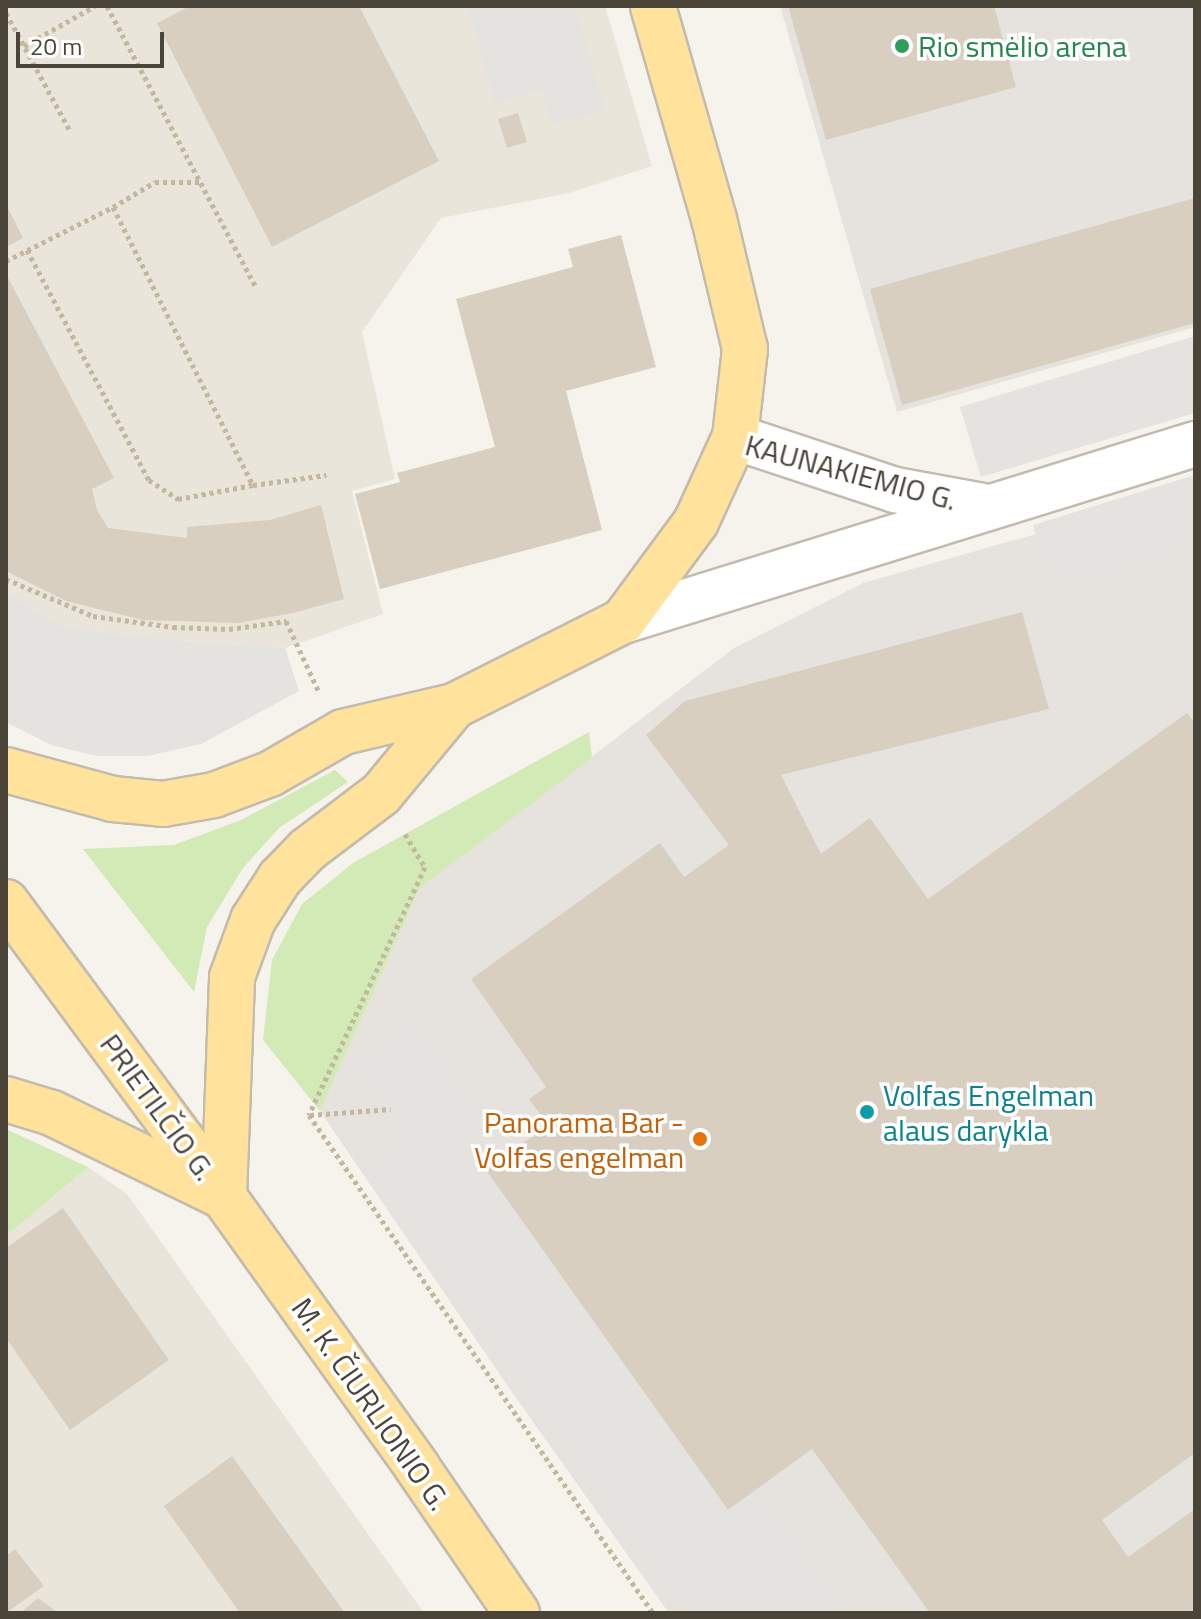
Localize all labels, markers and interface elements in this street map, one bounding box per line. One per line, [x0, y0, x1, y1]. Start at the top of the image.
scale bar [20, 16, 168, 66]
text: 20 m [30, 28, 82, 64]
place label: Rio smėlio arena [918, 28, 1127, 64]
marker: Rio smėlio arena [893, 37, 911, 55]
street label: KAUNAKIEMIO G. [741, 427, 961, 517]
street label: PRIETILČIO G. [93, 1027, 223, 1187]
place label: Volfas Engelman alaus darykla [883, 1077, 1094, 1148]
marker: Volfas Engelman alaus darykla [858, 1103, 876, 1121]
place label: Panorama Bar - Volfas engelman [474, 1104, 684, 1174]
marker: Panorama Bar - Volfas engelman [691, 1130, 709, 1148]
street label: M. K. ČIURLIONIO G. [284, 1291, 458, 1517]

